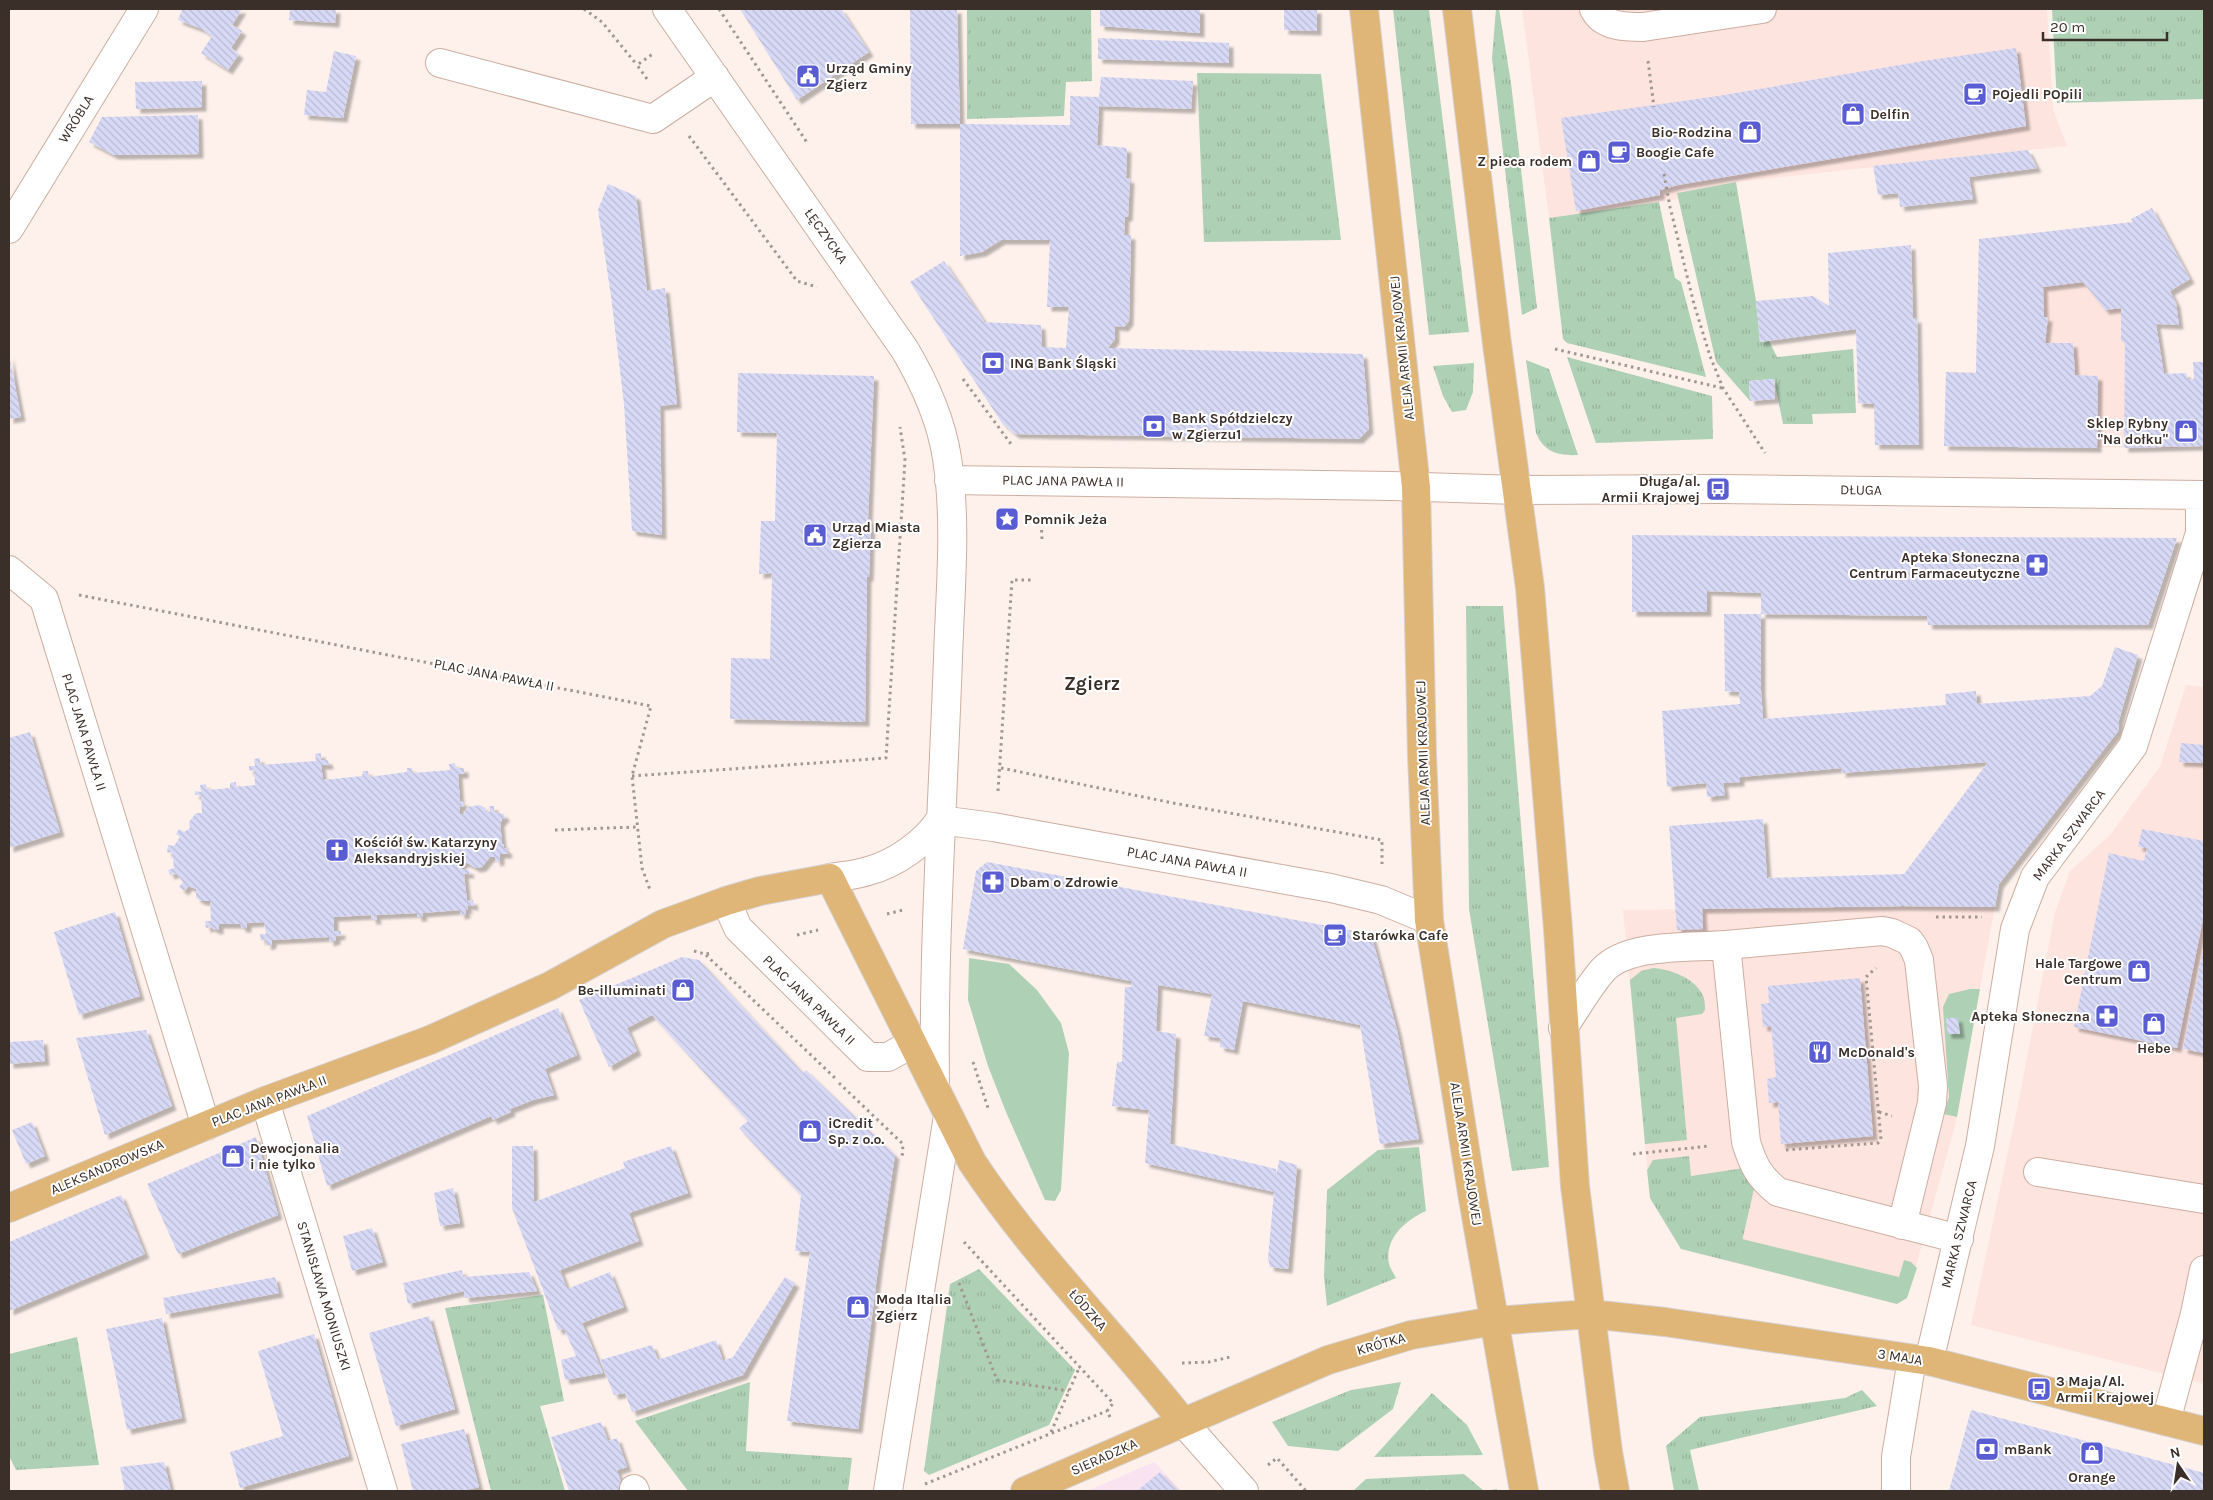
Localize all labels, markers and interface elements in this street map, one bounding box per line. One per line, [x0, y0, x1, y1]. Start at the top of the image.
scale bar [2043, 10, 2167, 42]
text: 20 m [2050, 18, 2085, 36]
place label: Urząd Gminy Zgierz [826, 60, 912, 93]
public building icon: Urząd Gminy Zgierz [795, 63, 821, 89]
cafe icon: POjedli POpili [1962, 81, 1988, 107]
place label: POjedli POpili [1992, 86, 2082, 103]
street label: WRÓBLA [55, 92, 97, 146]
shop icon: Delfin [1840, 101, 1866, 127]
place label: Delfin [1870, 106, 1910, 123]
shop icon: Bio-Rodzina [1737, 119, 1763, 145]
place label: Bio-Rodzina [1651, 124, 1732, 141]
cafe icon: Boogie Cafe [1606, 139, 1632, 165]
place label: Boogie Cafe [1636, 144, 1714, 161]
shop icon: Z pieca rodem [1576, 148, 1602, 174]
place label: Z pieca rodem [1477, 153, 1572, 170]
street label: ŁĘCZYCKA [801, 205, 851, 267]
street label: ALEJA ARMII KRAJOWEJ [1386, 275, 1418, 421]
bank icon: ING Bank Śląski [980, 350, 1006, 376]
place label: ING Bank Śląski [1010, 354, 1117, 372]
place label: Bank Spółdzielczy w Zgierzu1 [1172, 410, 1293, 443]
bank icon: Bank Spółdzielczy w Zgierzu1 [1141, 413, 1167, 439]
place label: Sklep Rybny "Na dołku" [2087, 415, 2168, 448]
shop icon: Sklep Rybny "Na dołku" [2173, 418, 2199, 444]
street label: PLAC JANA PAWŁA II [1002, 471, 1124, 491]
place label: Długa/al. Armii Krajowej [1602, 473, 1700, 506]
bus stop icon: Długa/al. Armii Krajowej [1705, 476, 1731, 502]
street label: DŁUGA [1840, 481, 1882, 499]
place icon: Pomnik Jeża [994, 506, 1020, 532]
place label: Pomnik Jeża [1024, 511, 1107, 528]
place label: Urząd Miasta Zgierza [832, 519, 921, 552]
public building icon: Urząd Miasta Zgierza [802, 522, 828, 548]
place label: Apteka Słoneczna Centrum Farmaceutyczne [1849, 549, 2020, 582]
pharmacy icon: Apteka Słoneczna Centrum Farmaceutyczne [2024, 552, 2050, 578]
street label: PLAC JANA PAWŁA II [432, 655, 556, 695]
street label: PLAC JANA PAWŁA II [58, 671, 110, 793]
district label: Zgierz [1064, 673, 1120, 695]
street label: ALEJA ARMII KRAJOWEJ [1412, 680, 1434, 826]
street label: MARKA SZWARCA [2029, 786, 2109, 884]
place label: Kościół św. Katarzyny Aleksandryjskiej [354, 834, 497, 867]
church icon: Kościół św. Katarzyny Aleksandryjskiej [324, 837, 350, 863]
street label: PLAC JANA PAWŁA II [1125, 843, 1249, 881]
pharmacy icon: Dbam o Zdrowie [980, 869, 1006, 895]
place label: Dbam o Zdrowie [1010, 874, 1118, 891]
cafe icon: Starówka Cafe [1322, 922, 1348, 948]
place label: Starówka Cafe [1352, 927, 1448, 944]
street label: PLAC JANA PAWŁA II [759, 952, 859, 1048]
place label: Hale Targowe Centrum [2035, 955, 2122, 988]
shop icon: Hale Targowe Centrum [2126, 958, 2152, 984]
shop icon: Be-illuminati [670, 977, 696, 1003]
place label: Be-illuminati [577, 982, 666, 999]
pharmacy icon: Apteka Słoneczna [2094, 1003, 2120, 1029]
place label: Apteka Słoneczna [1971, 1008, 2090, 1025]
shop icon: Hebe [2141, 1011, 2167, 1037]
restaurant icon: McDonald's [1807, 1039, 1833, 1065]
place label: Hebe [2137, 1040, 2171, 1057]
place label: McDonald's [1838, 1044, 1915, 1061]
street label: PLAC JANA PAWŁA II [209, 1071, 329, 1131]
street label: ALEJA ARMII KRAJOWEJ [1446, 1081, 1486, 1227]
place label: iCredit Sp. z o.o. [828, 1115, 884, 1148]
shop icon: iCredit Sp. z o.o. [797, 1118, 823, 1144]
street label: ALEKSANDROWSKA [48, 1135, 166, 1199]
place label: Dewocjonalia i nie tylko [250, 1140, 340, 1173]
shop icon: Dewocjonalia i nie tylko [220, 1143, 246, 1169]
street label: MARKA SZWARCA [1937, 1178, 1981, 1290]
street label: STANISŁAWA MONIUSZKI [293, 1219, 355, 1373]
street label: ŁÓDZKA [1065, 1286, 1111, 1334]
place label: Moda Italia Zgierz [876, 1291, 952, 1324]
shop icon: Moda Italia Zgierz [845, 1294, 871, 1320]
street label: KRÓTKA [1355, 1329, 1407, 1359]
street label: 3 MAJA [1876, 1345, 1924, 1369]
place label: 3 Maja/Al. Armii Krajowej [2056, 1373, 2154, 1406]
bus stop icon: 3 Maja/Al. Armii Krajowej [2026, 1376, 2052, 1402]
street label: SIERADZKA [1068, 1435, 1140, 1479]
bank icon: mBank [1974, 1436, 2000, 1462]
shop icon: Orange [2079, 1440, 2105, 1466]
north arrow [2153, 1440, 2203, 1490]
place label: mBank [2004, 1441, 2052, 1458]
text: N [2168, 1443, 2182, 1462]
place label: Orange [2068, 1469, 2116, 1486]

